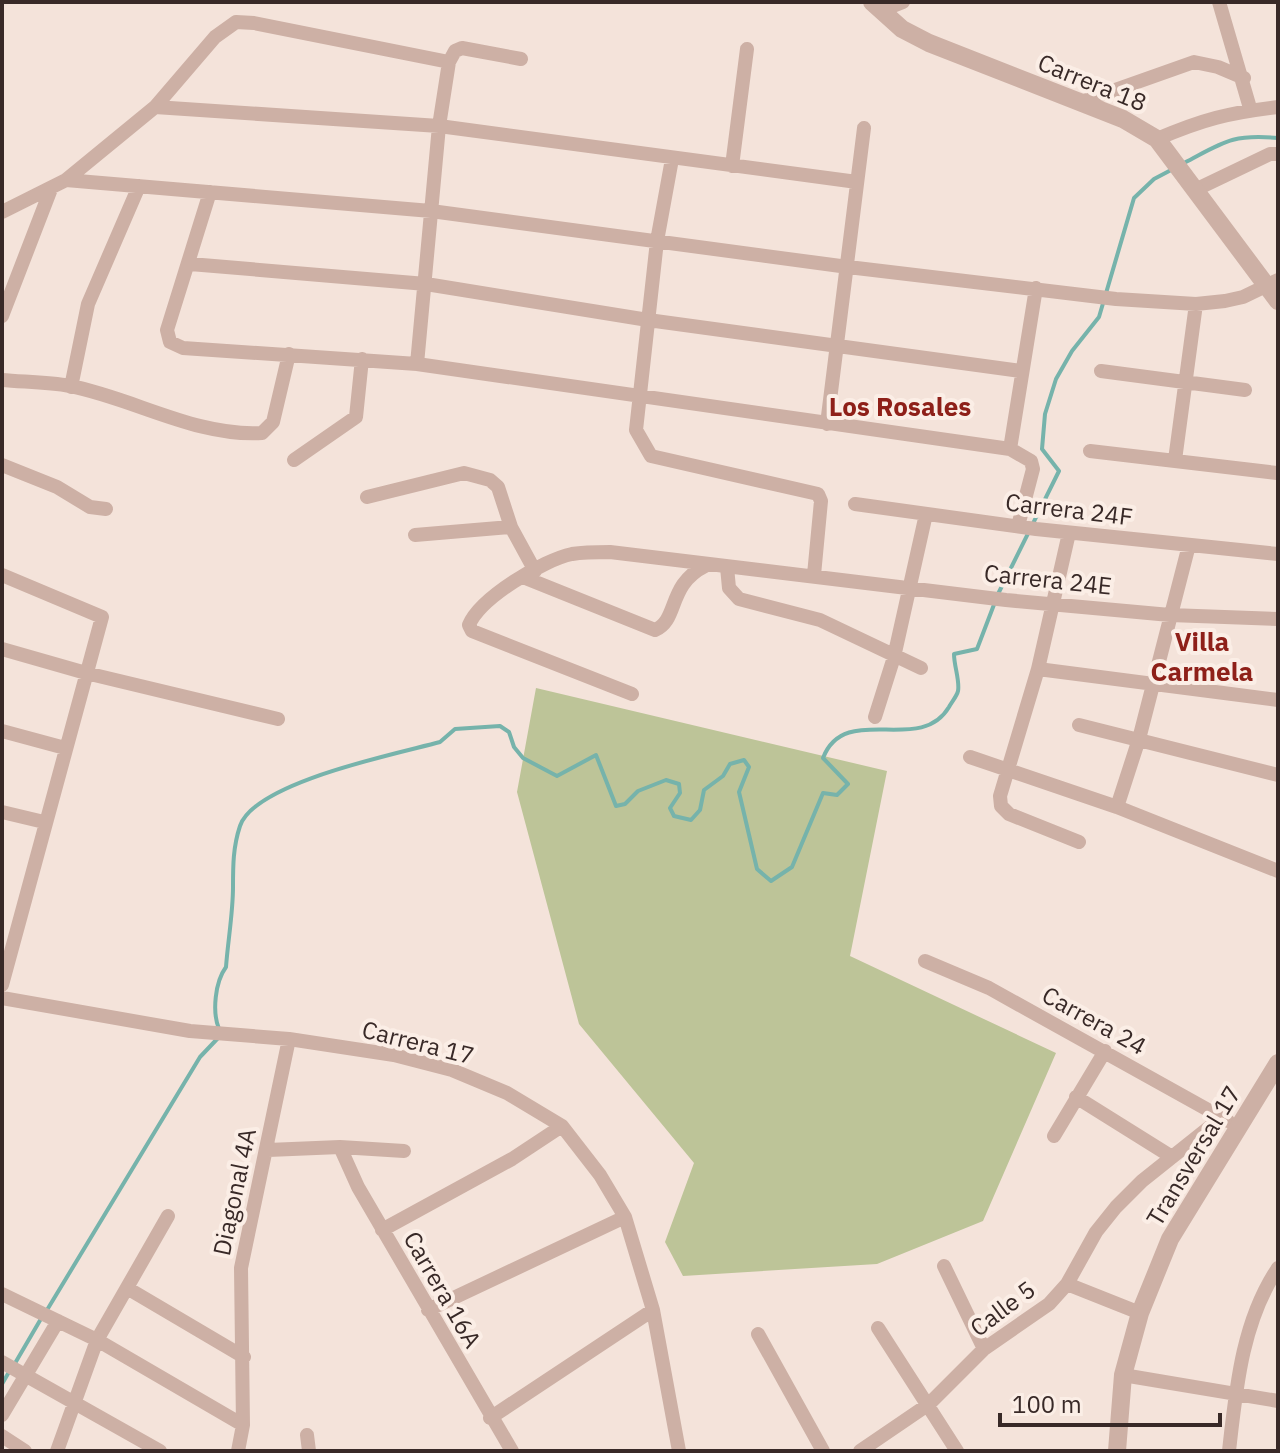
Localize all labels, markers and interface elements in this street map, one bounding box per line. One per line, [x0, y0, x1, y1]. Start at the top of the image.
street label: Carrera 18 [1033, 46, 1151, 118]
district label: Los Rosales [829, 389, 971, 423]
street label: Carrera 24F [1004, 485, 1135, 533]
street label: Carrera 24E [983, 556, 1114, 602]
district label: Villa Carmela [1151, 624, 1254, 688]
street label: Carrera 24 [1037, 978, 1152, 1062]
street label: Carrera 17 [359, 1013, 478, 1071]
street label: Transversal 17 [1139, 1079, 1248, 1232]
street label: Diagonal 4A [205, 1125, 263, 1258]
street label: Carrera 16A [397, 1225, 489, 1354]
street label: Calle 5 [963, 1273, 1042, 1343]
scale bar [1000, 1377, 1220, 1427]
text: 100 m [1012, 1388, 1082, 1420]

